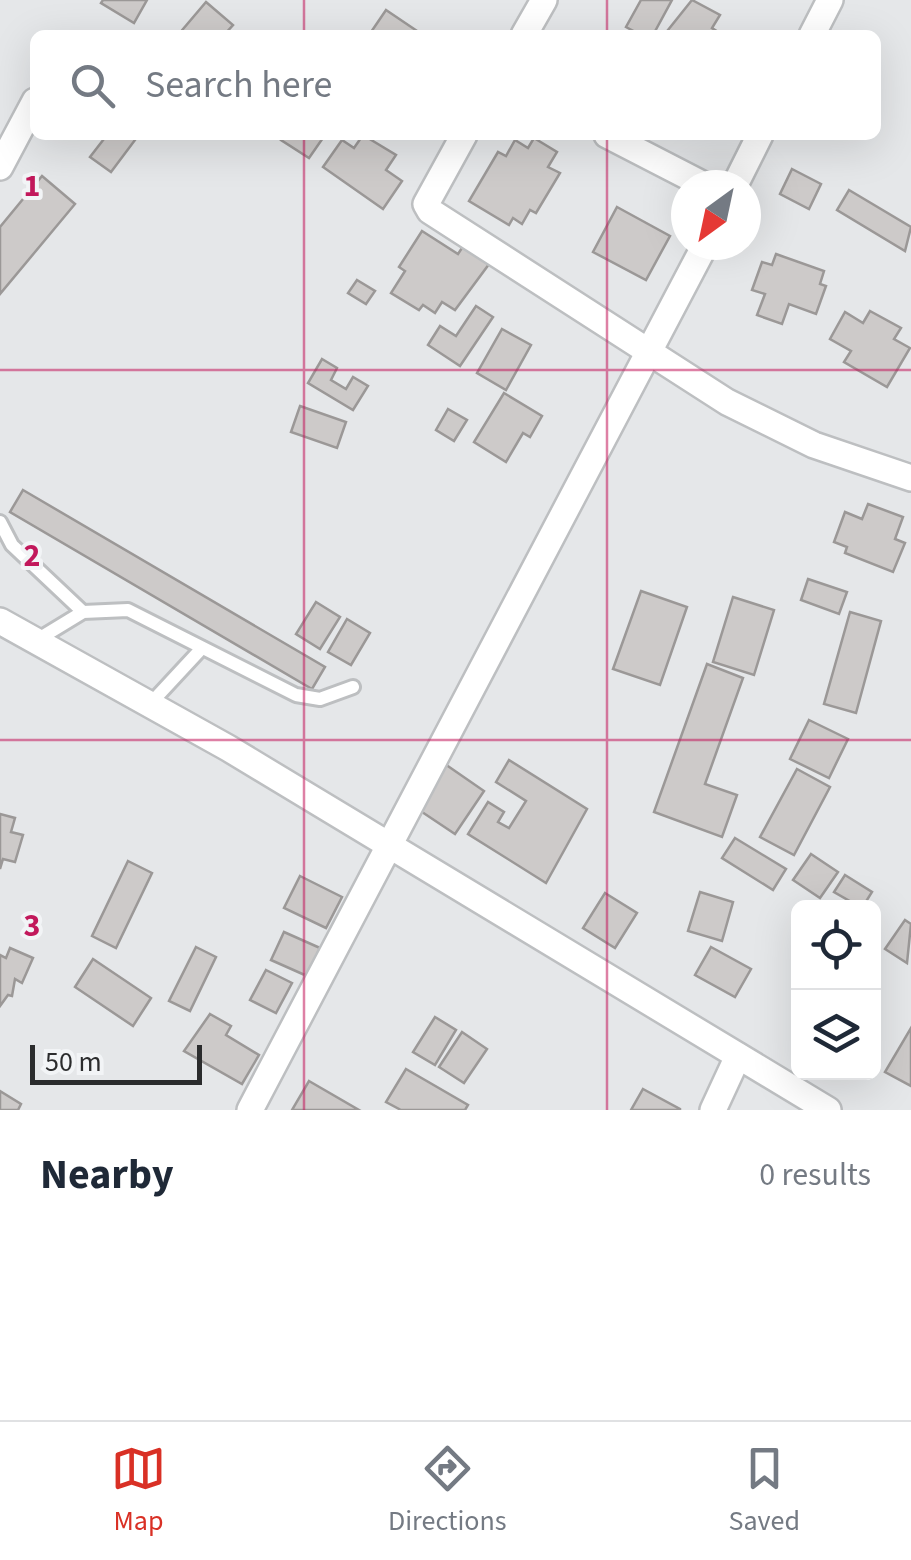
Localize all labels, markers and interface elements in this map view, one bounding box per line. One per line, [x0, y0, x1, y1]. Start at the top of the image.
search box [30, 30, 881, 140]
icon: search [65, 58, 120, 113]
text: Search here [145, 58, 332, 112]
text: 1 [24, 163, 40, 209]
north arrow [671, 170, 761, 260]
text: 2 [24, 533, 40, 579]
map controls [791, 900, 881, 1080]
button: locate [791, 900, 881, 990]
text: 3 [24, 903, 40, 949]
button: layers [791, 990, 881, 1080]
scale bar [30, 1040, 202, 1084]
text: 50 m [45, 1042, 102, 1082]
text: Nearby [40, 1145, 174, 1205]
text: 0 results [759, 1152, 871, 1198]
tab: Map [111, 1441, 166, 1541]
tab: Directions [388, 1441, 507, 1541]
tab: Saved [729, 1441, 800, 1541]

